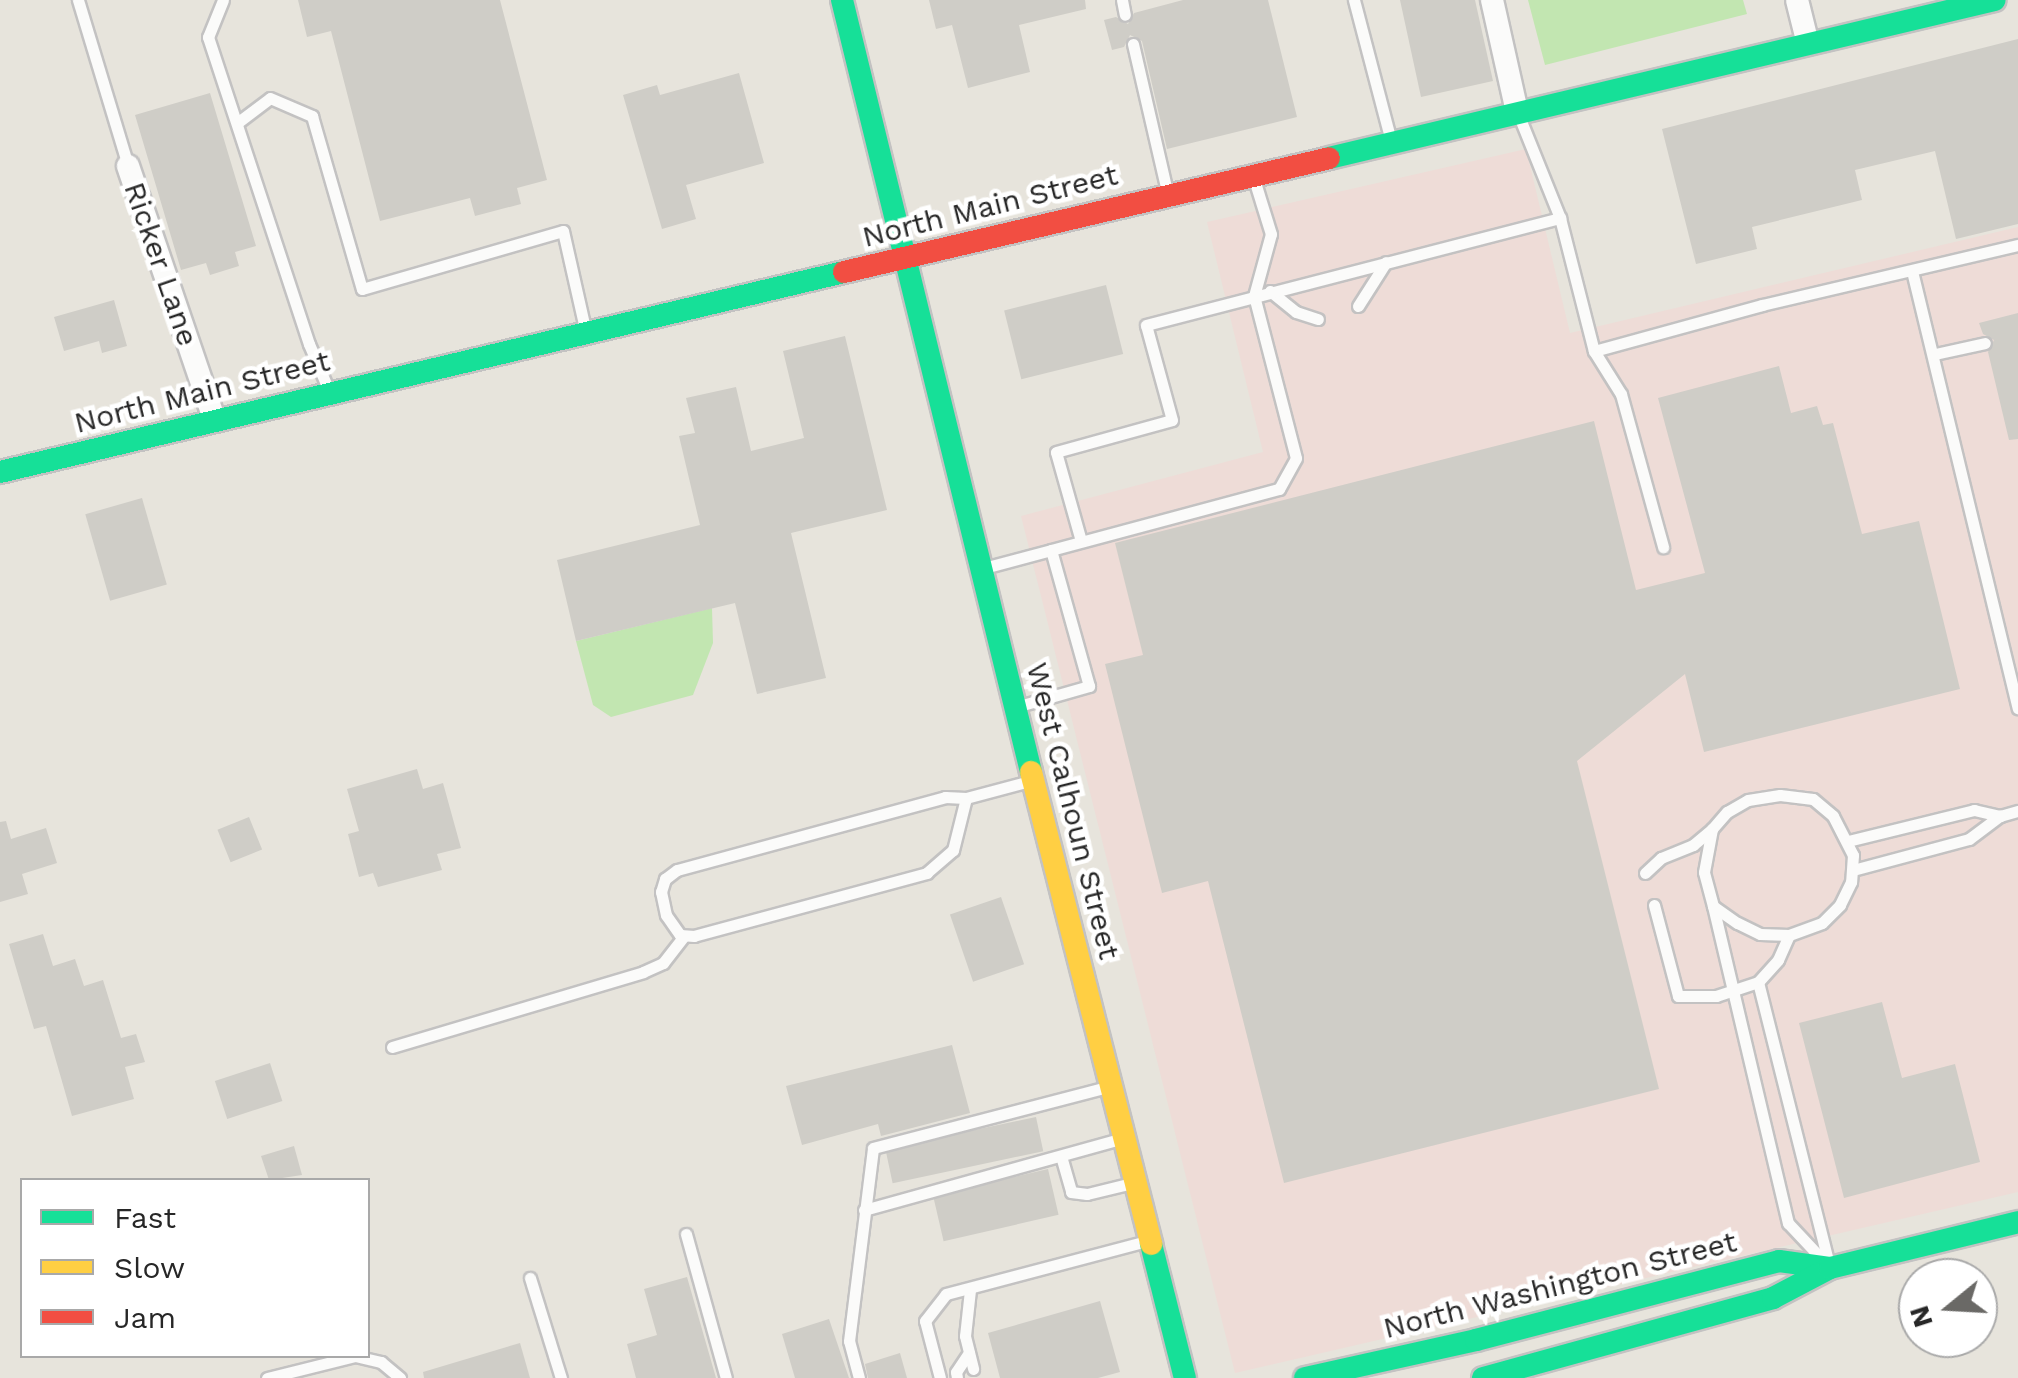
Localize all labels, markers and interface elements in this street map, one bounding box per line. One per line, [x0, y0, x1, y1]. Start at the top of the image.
street label: North Main Street [859, 157, 1121, 255]
street label: Ricker Lane [116, 177, 206, 351]
street label: North Main Street [71, 343, 333, 441]
street label: West Calhoun Street [1019, 659, 1127, 963]
legend [20, 1178, 370, 1358]
text: Fast [114, 1200, 176, 1235]
street label: North Washington Street [1379, 1224, 1741, 1346]
text: Slow [114, 1250, 185, 1285]
north arrow [1898, 1258, 1998, 1358]
text: Jam [114, 1300, 176, 1335]
text: N [1902, 1302, 1940, 1332]

